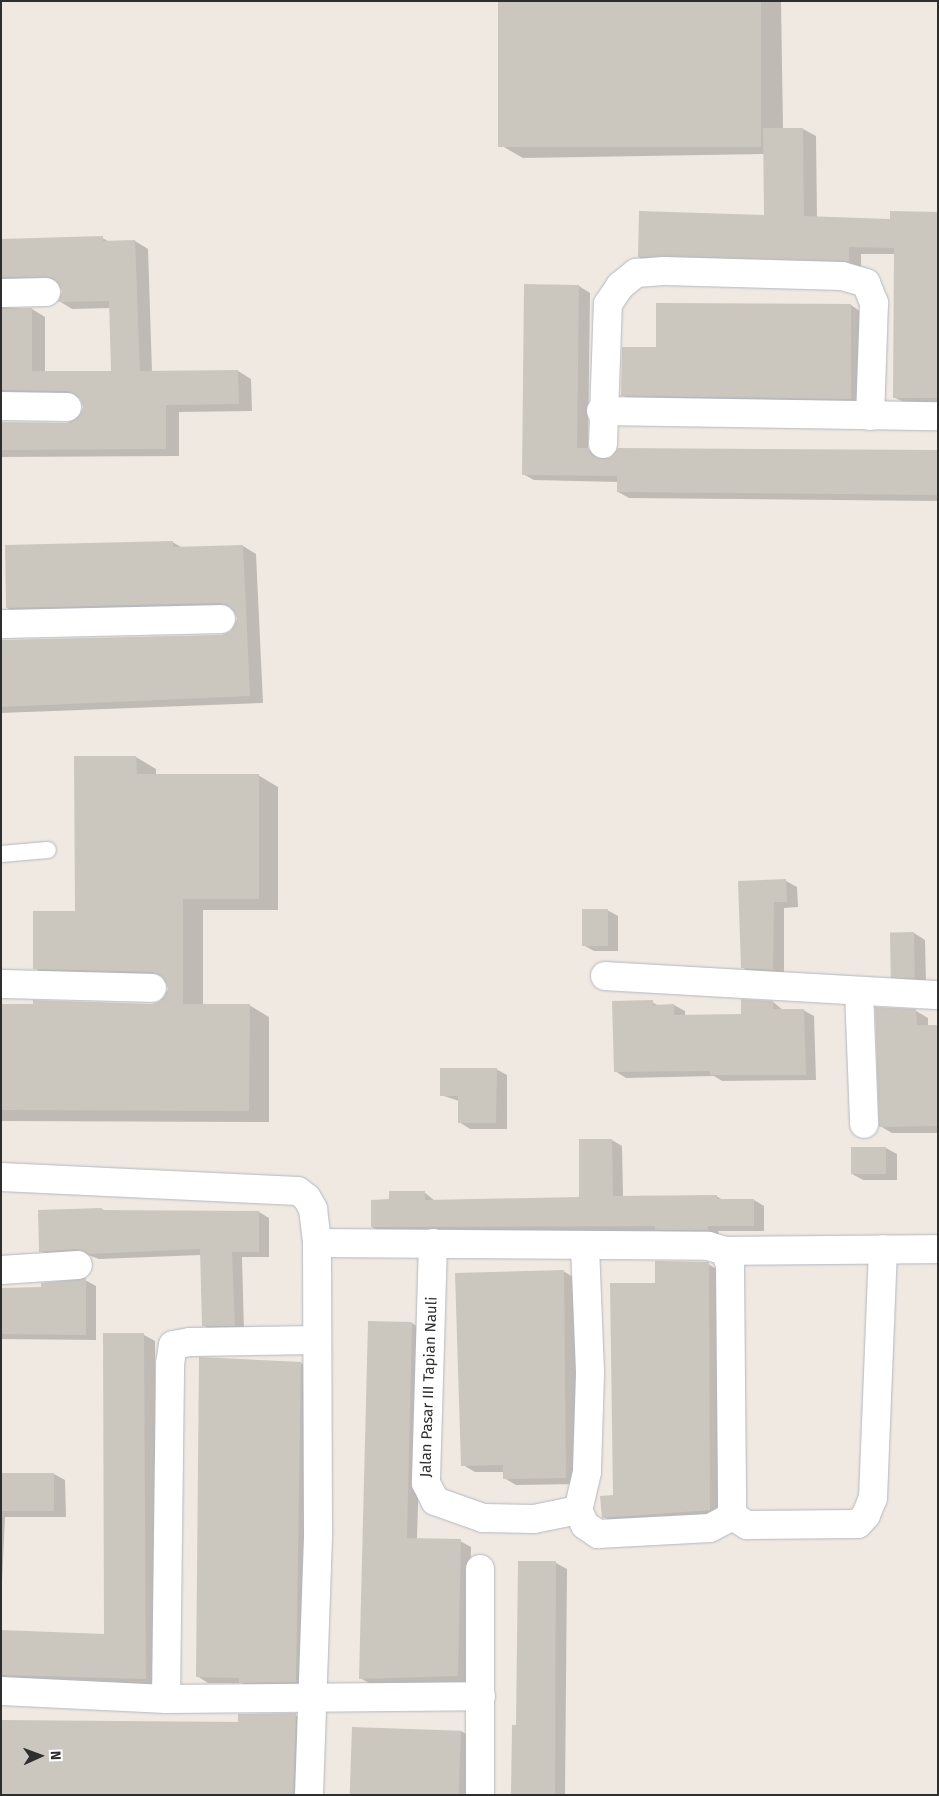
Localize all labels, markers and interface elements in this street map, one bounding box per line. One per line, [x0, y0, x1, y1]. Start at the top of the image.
street label: Jalan Pasar III Tapian Nauli [417, 1296, 441, 1478]
north arrow [15, 1731, 65, 1781]
text: N [47, 1751, 64, 1760]

